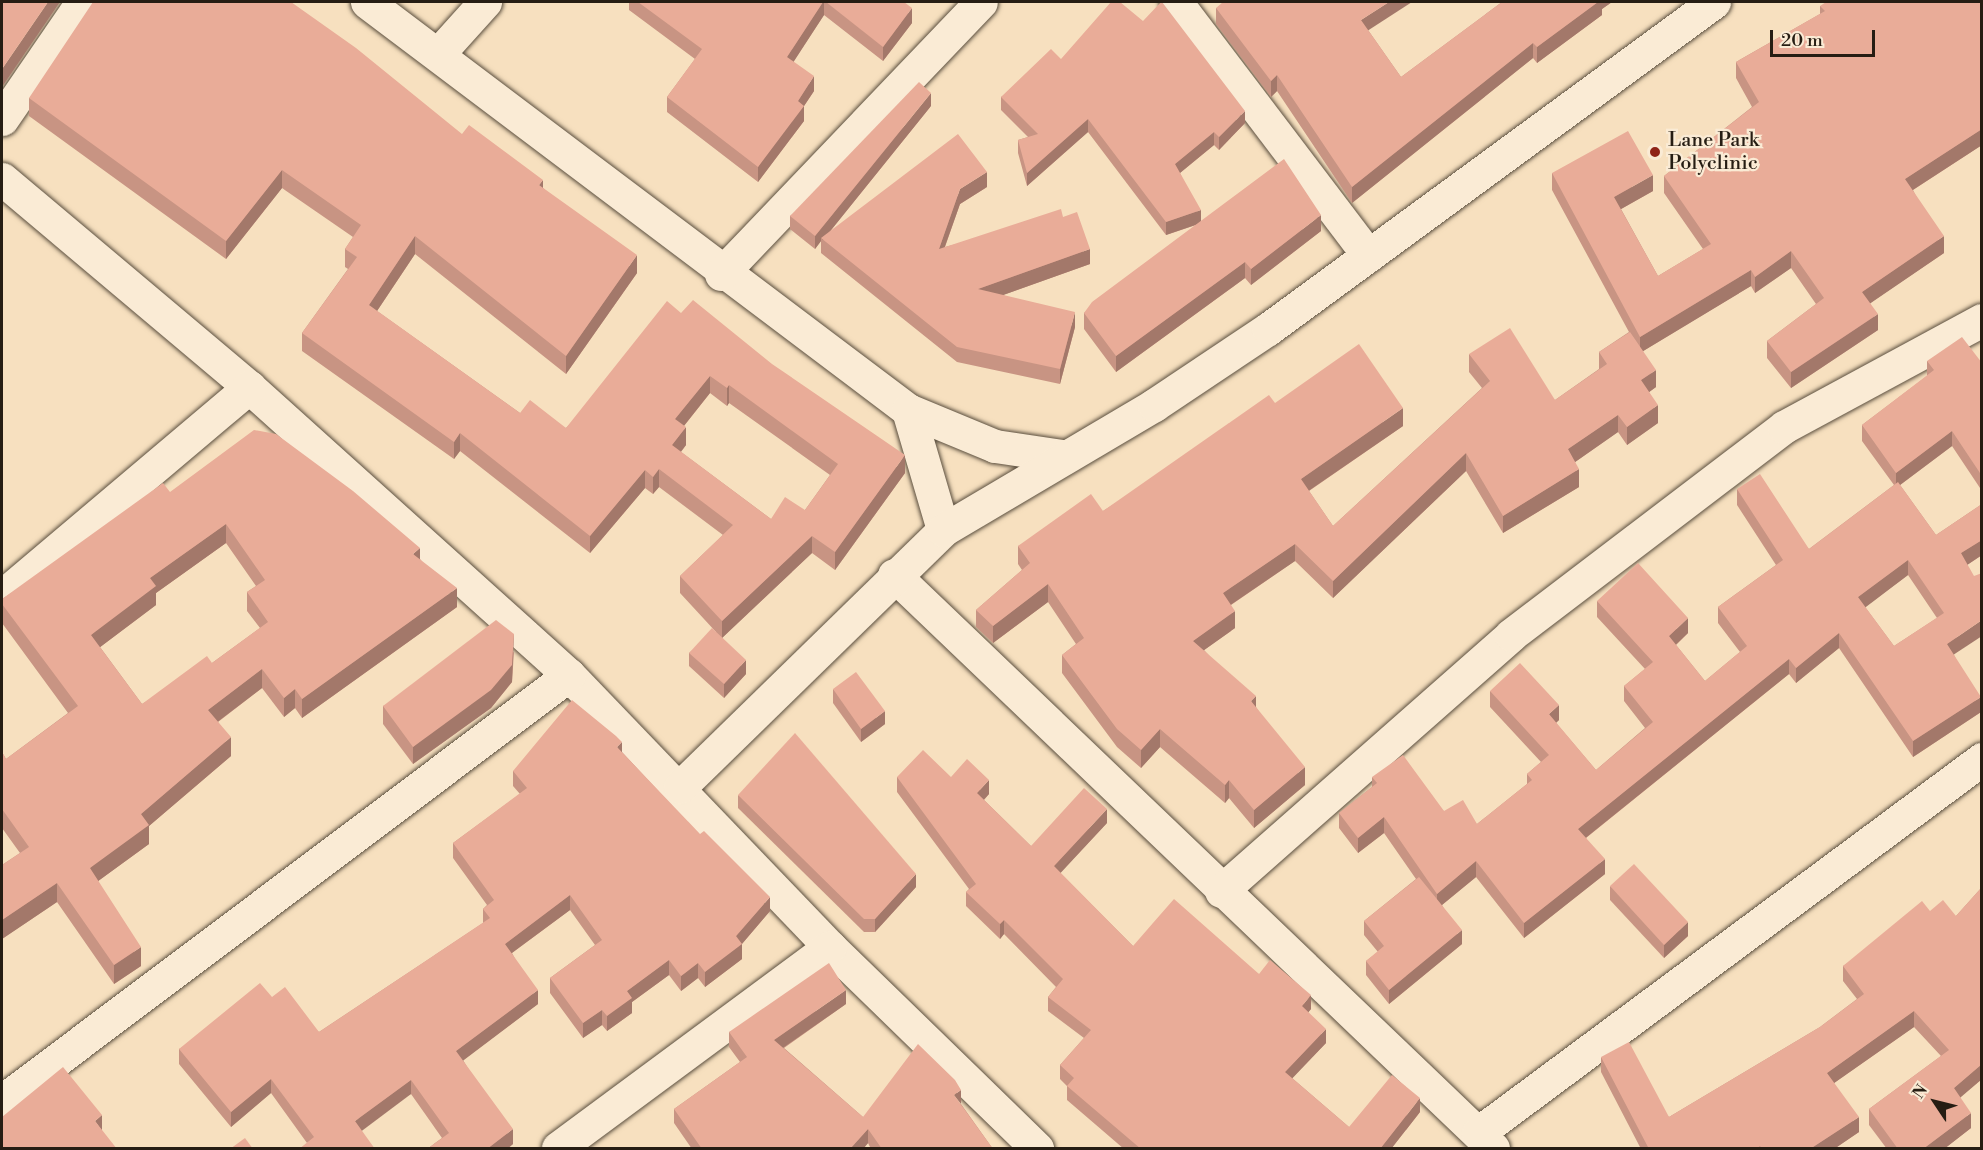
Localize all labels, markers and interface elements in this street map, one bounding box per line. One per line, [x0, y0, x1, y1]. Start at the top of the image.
scale bar [1773, 18, 1878, 56]
text: 20 m [1781, 29, 1823, 52]
place label: Lane Park Polyclinic [1668, 128, 1759, 175]
marker: Lane Park Polyclinic [1646, 143, 1664, 161]
north arrow [1905, 1072, 1965, 1132]
text: N [1908, 1081, 1932, 1103]

